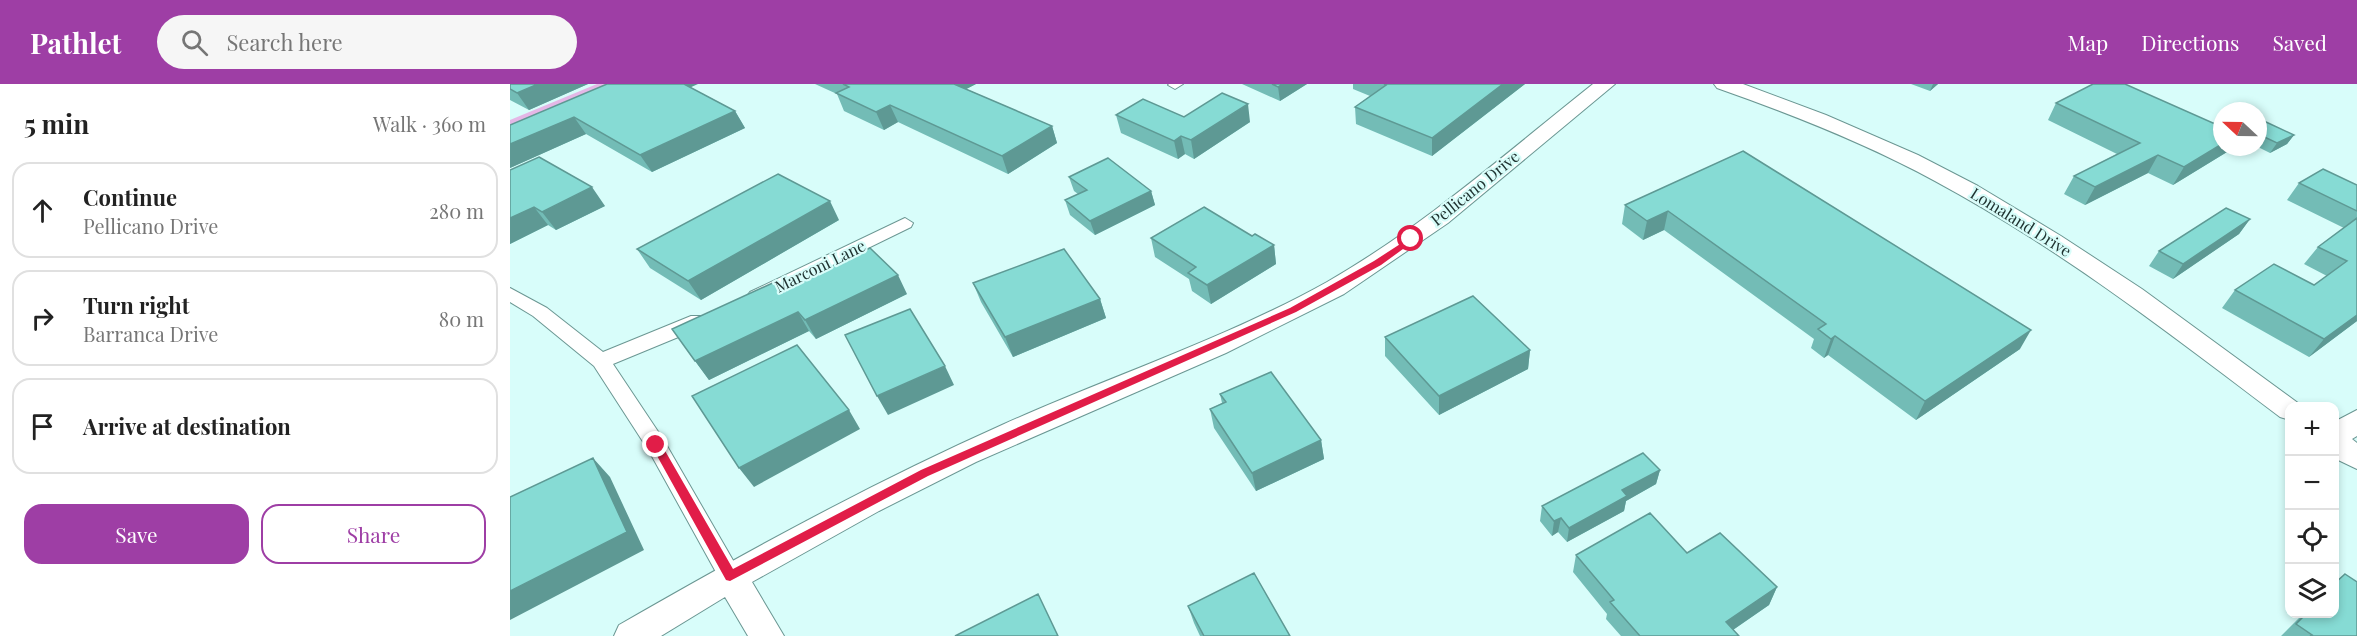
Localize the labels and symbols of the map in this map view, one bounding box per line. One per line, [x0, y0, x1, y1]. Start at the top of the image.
north arrow [2213, 102, 2267, 156]
street label: Pellicano Drive [1426, 145, 1523, 230]
street label: Lomaland Drive [1967, 182, 2076, 261]
route start [1397, 225, 1423, 251]
street label: Marconi Lane [771, 235, 869, 297]
route end [642, 431, 668, 457]

